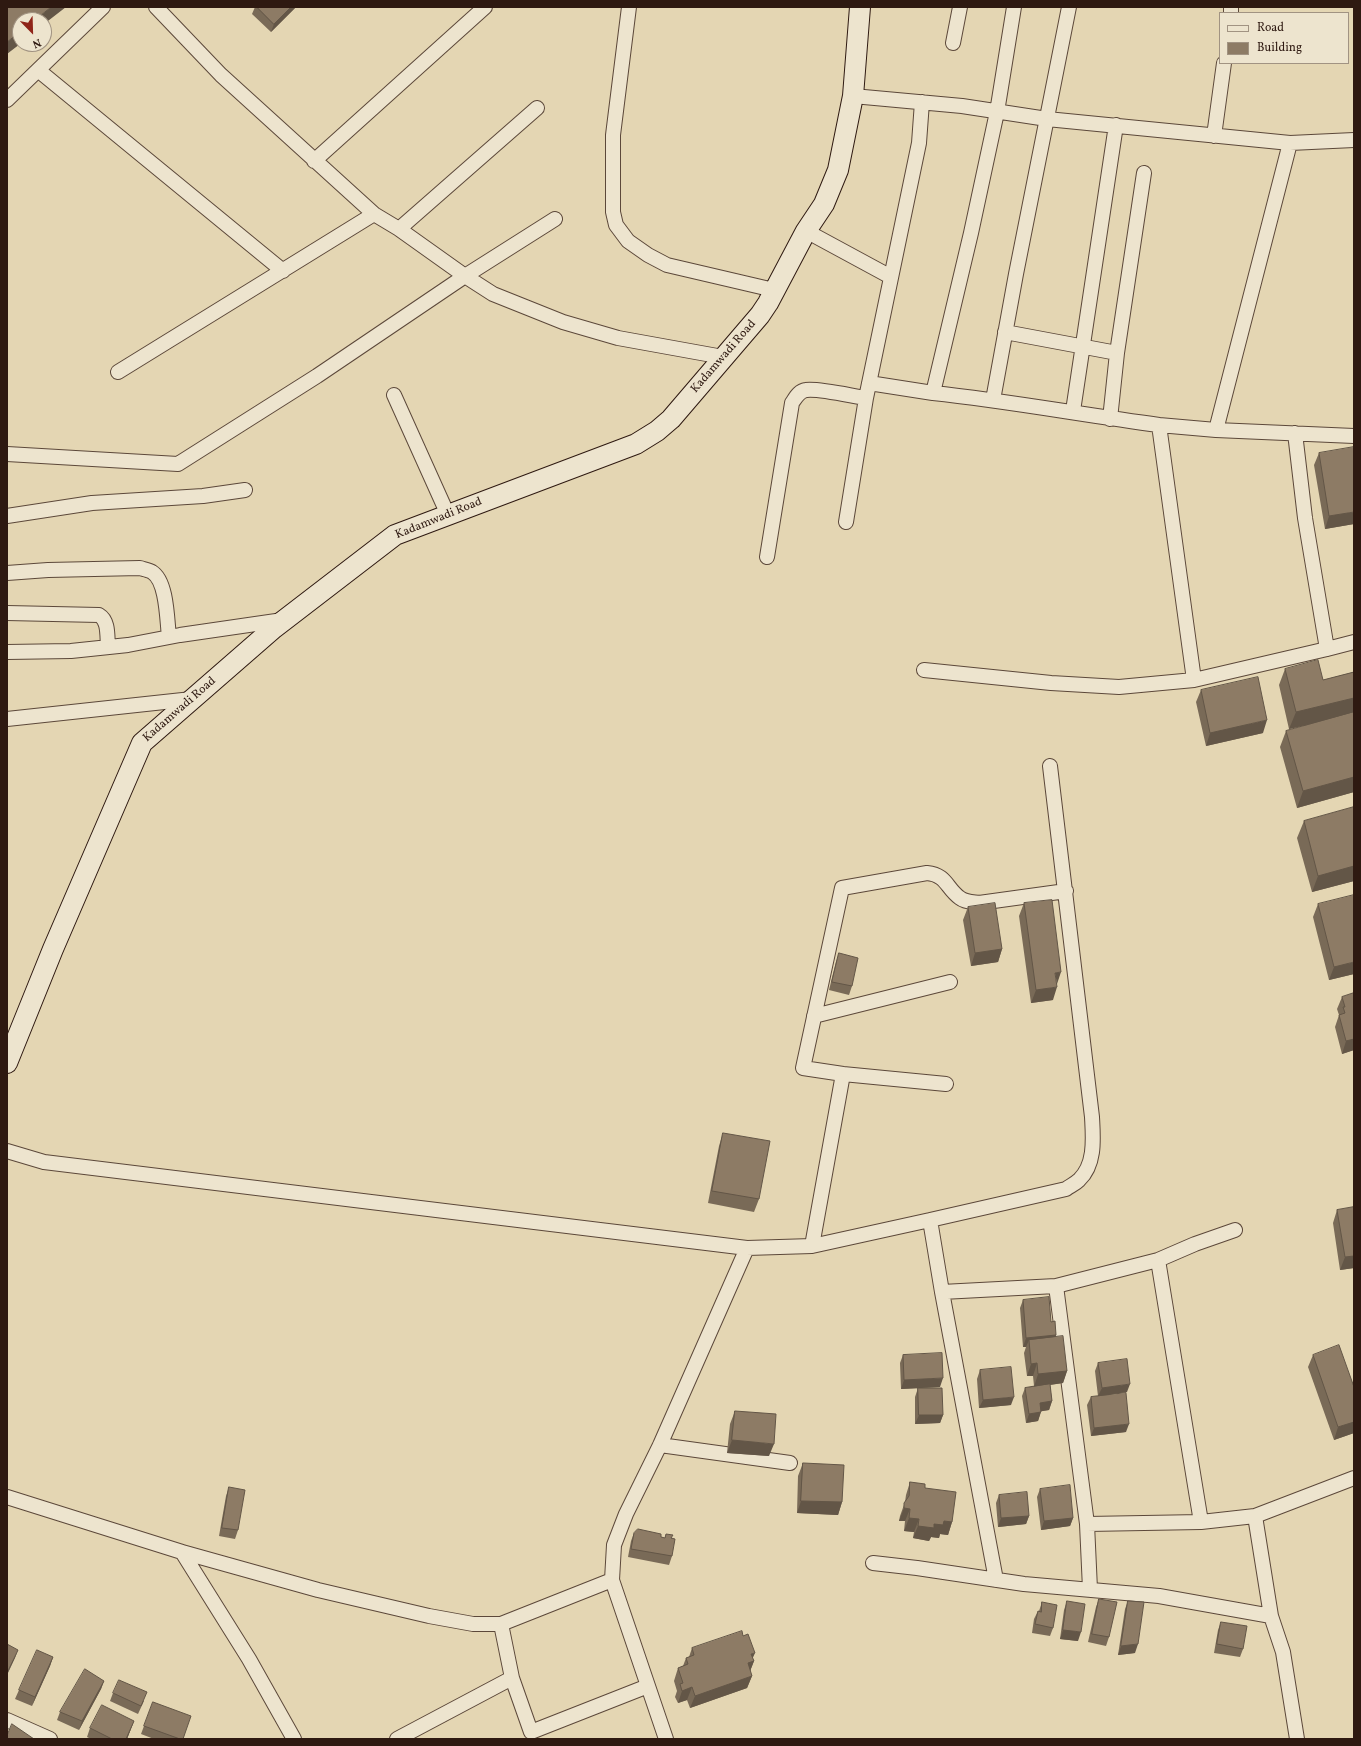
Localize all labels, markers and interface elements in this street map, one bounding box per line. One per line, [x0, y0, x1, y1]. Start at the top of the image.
north arrow [12, 12, 52, 52]
legend [1219, 12, 1349, 64]
text: Road [1257, 20, 1284, 36]
text: N [30, 34, 43, 51]
text: Building [1257, 40, 1302, 56]
street label: Kadamwadi Road [688, 318, 760, 396]
street label: Kadamwadi Road [394, 495, 484, 543]
street label: Kadamwadi Road [141, 674, 219, 746]

